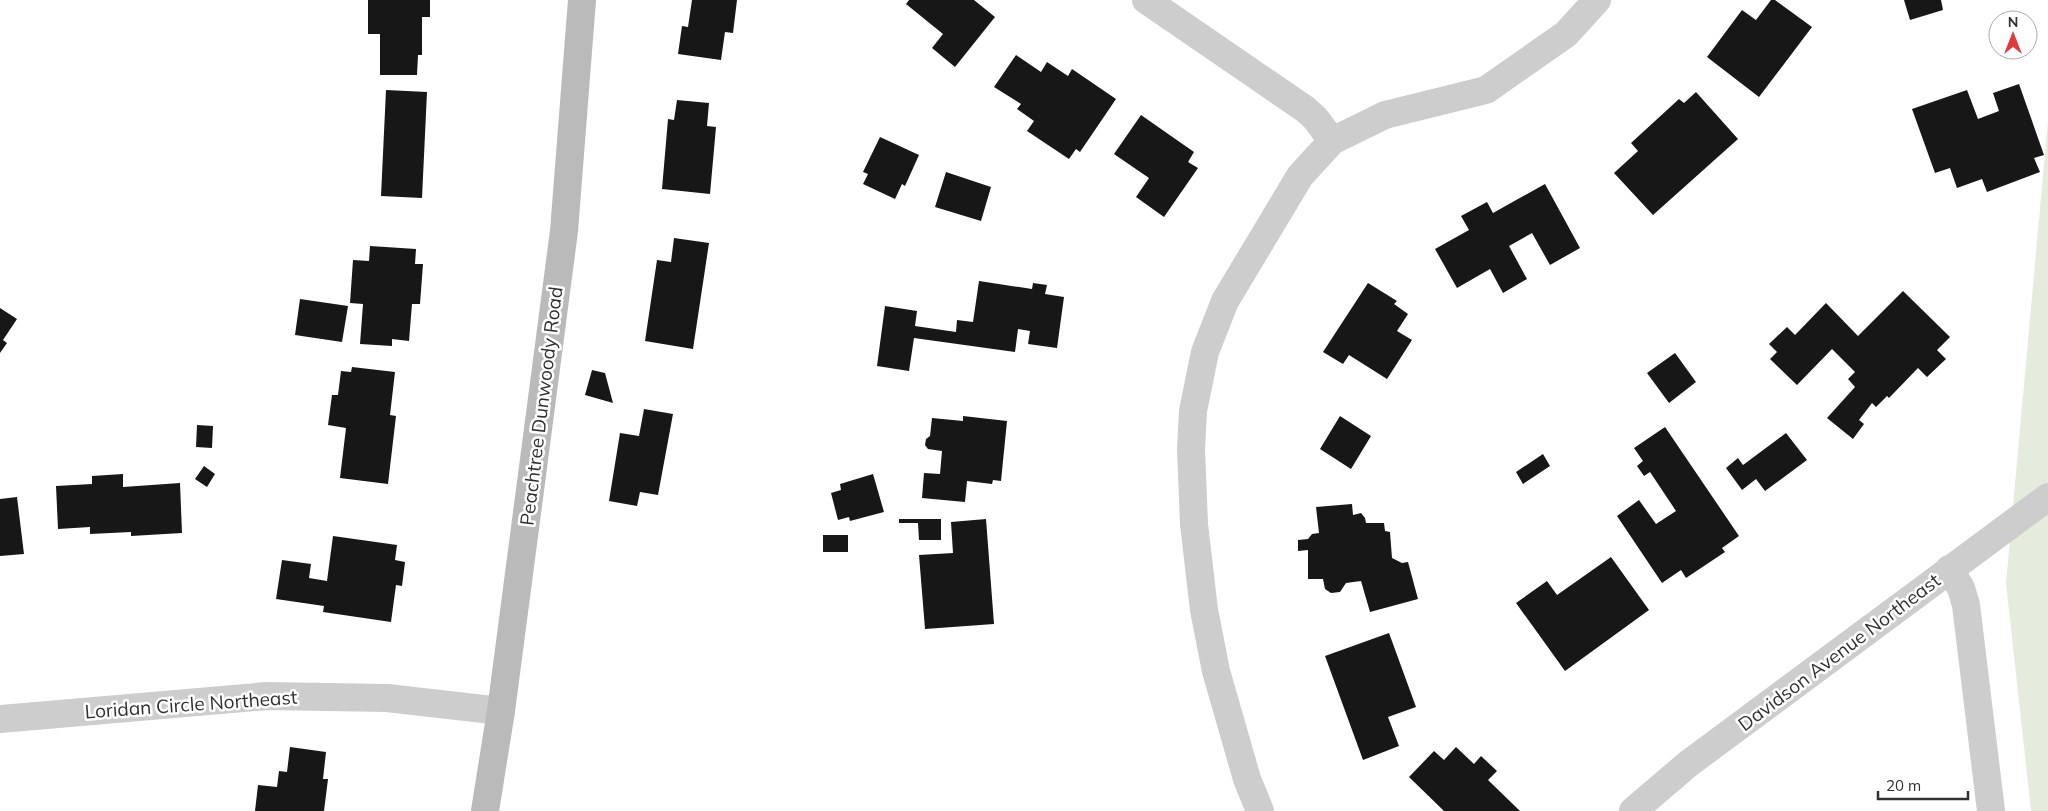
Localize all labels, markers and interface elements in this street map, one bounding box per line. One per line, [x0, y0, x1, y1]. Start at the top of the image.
north arrow [1988, 10, 2038, 60]
text: N [2008, 13, 2018, 31]
street label: Peachtree Dunwoody Road [514, 285, 568, 527]
street label: Davidson Avenue Northeast [1733, 568, 1945, 736]
street label: Loridan Circle Northeast [84, 685, 298, 723]
scale bar [1878, 768, 1968, 800]
text: 20 m [1886, 776, 1921, 795]

